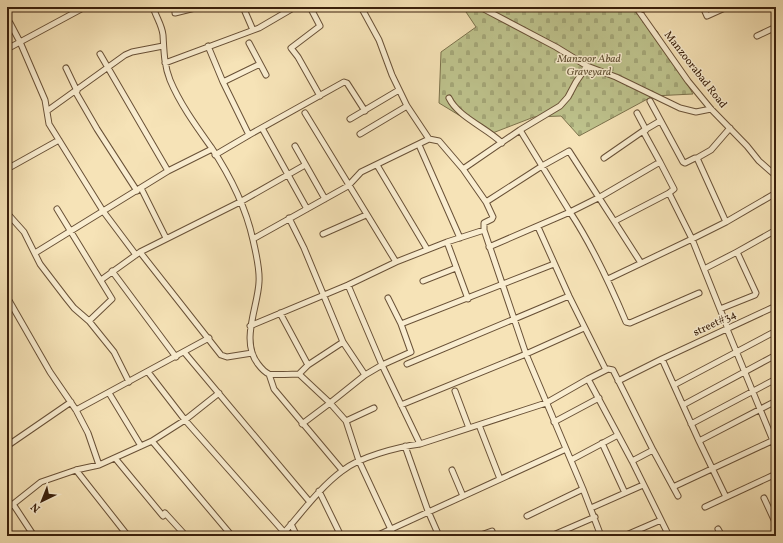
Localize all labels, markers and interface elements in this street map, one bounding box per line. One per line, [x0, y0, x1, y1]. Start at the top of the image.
street label: Manzoorabad Road [660, 28, 730, 112]
park label: Manzoor Abad Graveyard [556, 52, 621, 80]
street label: street#34 [691, 307, 739, 341]
north arrow [22, 481, 62, 521]
text: N [28, 499, 44, 515]

